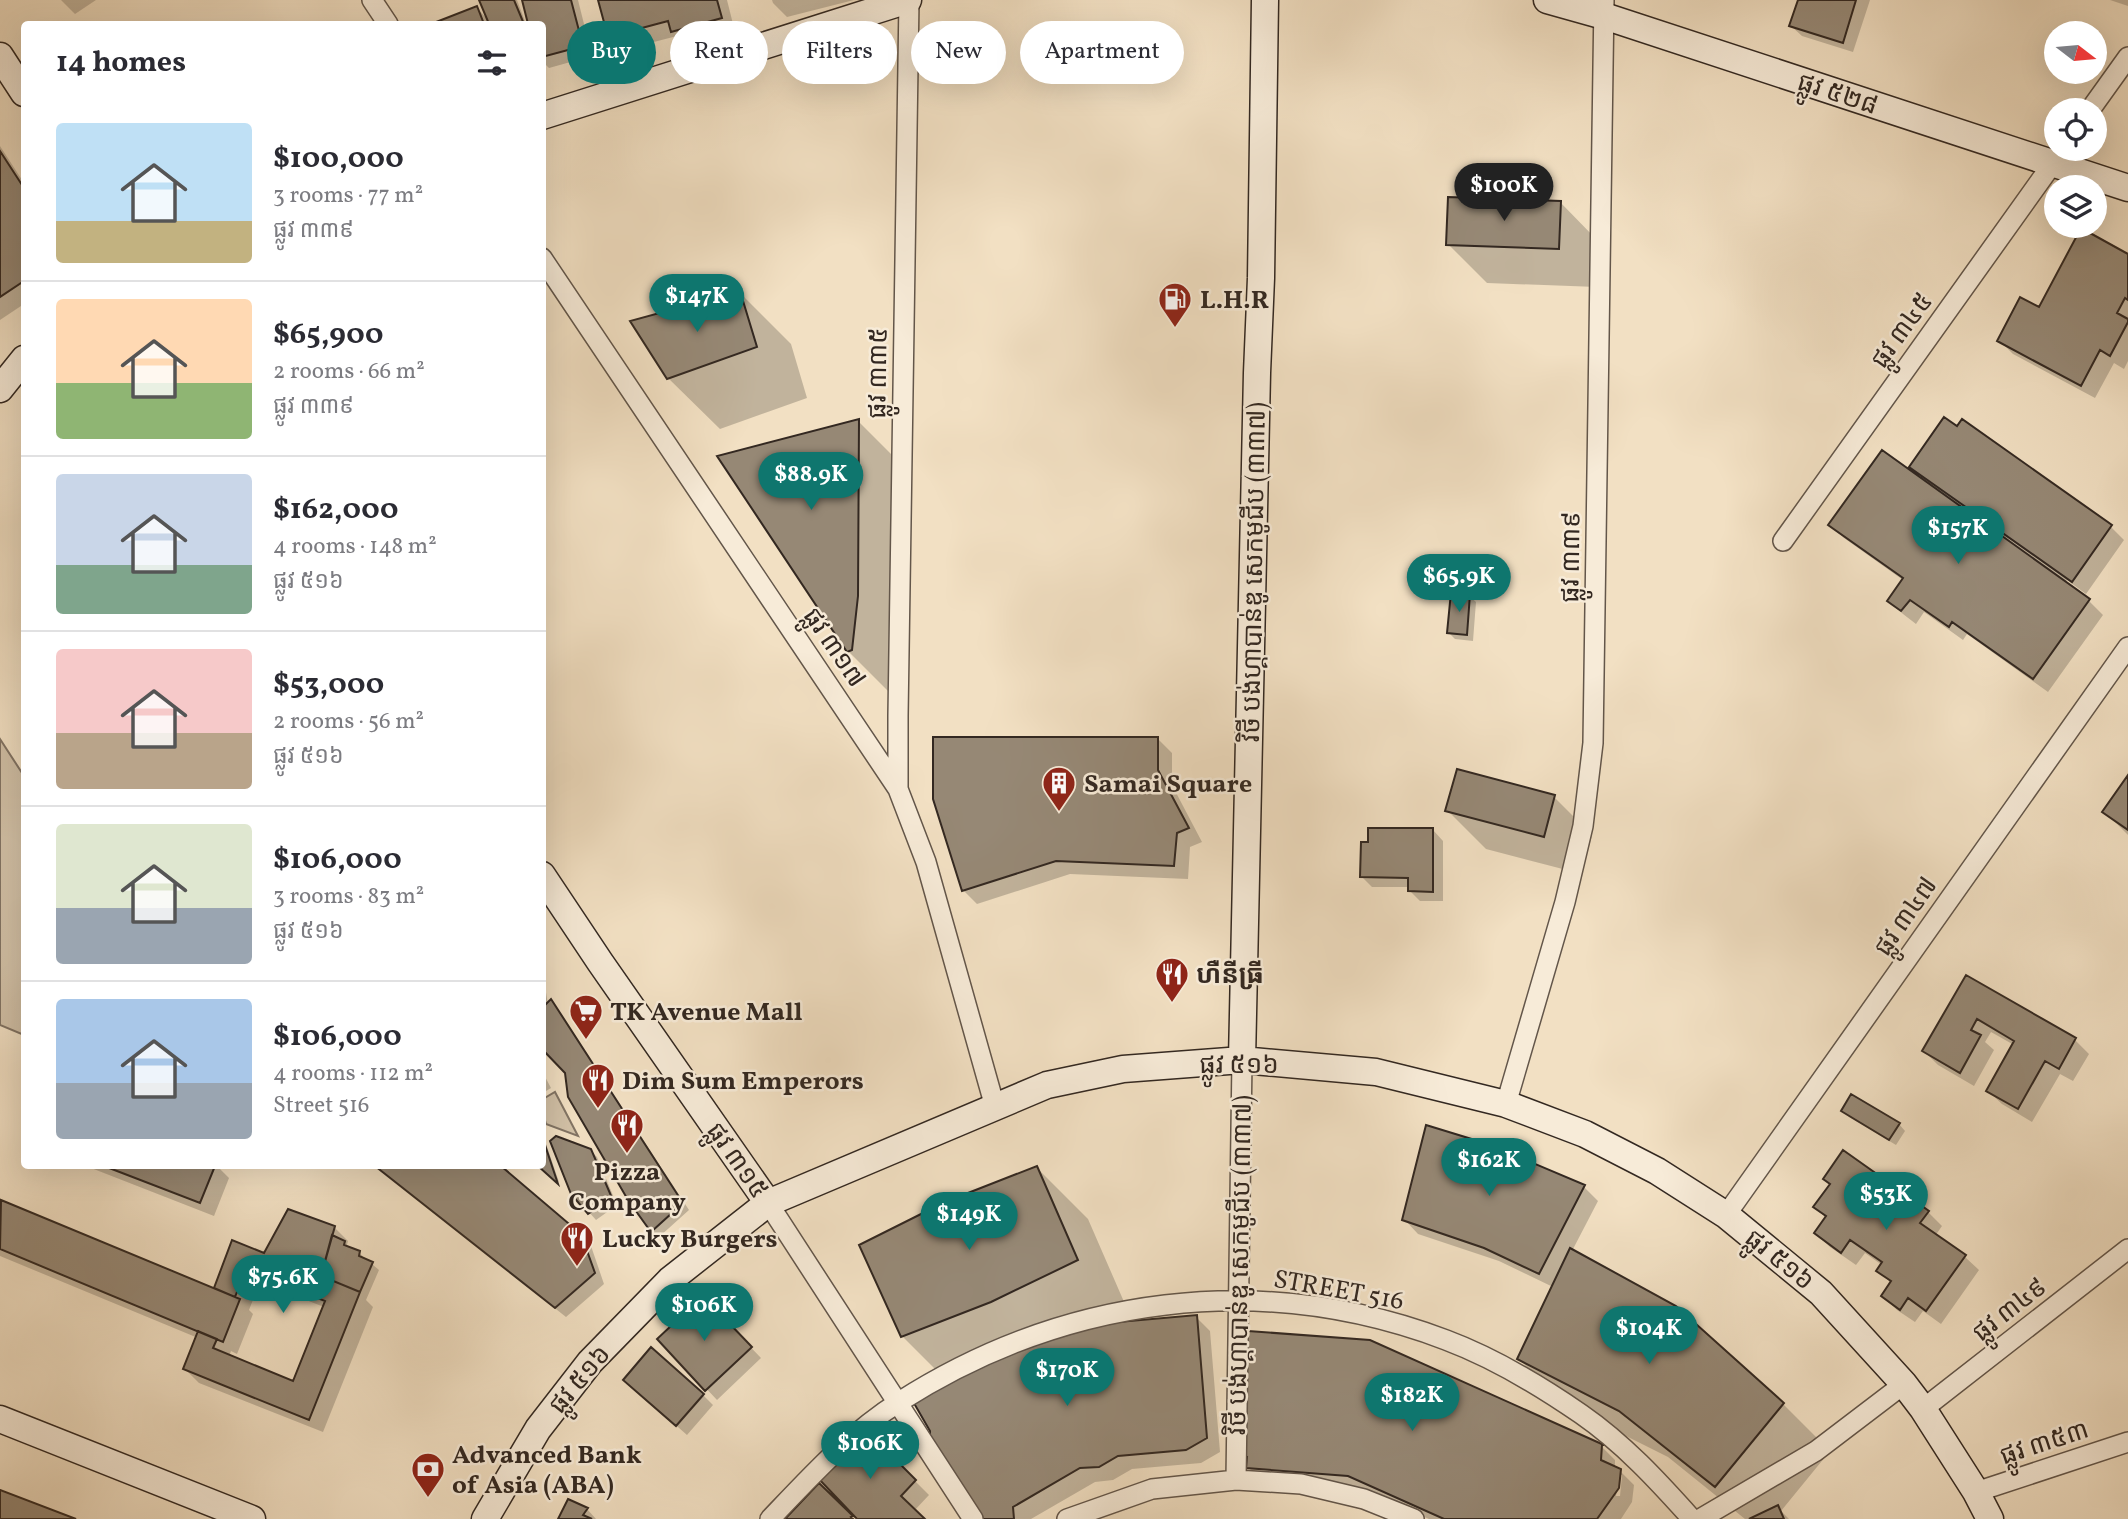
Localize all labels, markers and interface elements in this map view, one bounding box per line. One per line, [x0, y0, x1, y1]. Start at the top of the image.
chip: Buy [567, 21, 656, 84]
chip: Rent [670, 21, 768, 84]
chip: Filters [782, 21, 897, 84]
chip: New [911, 21, 1006, 84]
chip: Apartment [1020, 21, 1184, 84]
north arrow [2044, 21, 2107, 84]
map controls [2044, 21, 2107, 238]
text: 14 homes [56, 42, 186, 84]
icon: filters [473, 44, 511, 82]
street label: ផ្លូវ ៥២៨ [1791, 65, 1882, 128]
button: locate [2044, 98, 2107, 161]
text: $100,000 [273, 138, 404, 180]
icon: home [112, 151, 196, 235]
pin: $100K [1455, 164, 1553, 223]
text: $100K [1470, 170, 1538, 202]
button: layers [2044, 175, 2107, 238]
text: 3 rooms · 77 m² [273, 180, 423, 212]
text: ផ្លូវ ៣៣៩ [273, 215, 354, 247]
pin: $147K [648, 274, 746, 334]
fuel station icon: L.H.R [1156, 280, 1194, 329]
text: $147K [665, 281, 729, 313]
place label: L.H.R [1200, 283, 1269, 319]
street label: ផ្លូវ ៣៤៥ [1863, 286, 1945, 379]
text: $65,900 [273, 314, 383, 356]
icon: home [112, 327, 196, 411]
street label: ផ្លូវ ៣៣៥ [860, 327, 901, 419]
text: 2 rooms · 66 m² [273, 356, 425, 388]
text: ផ្លូវ ៣៣៩ [273, 391, 354, 423]
street label: វិថី បង់ហ្គាបាន់ឌូ សេកមូជីប (៣៣៧) [1234, 402, 1276, 743]
pin: $88.9K [754, 452, 868, 512]
text: $88.9K [774, 459, 848, 491]
text: $162,000 [273, 489, 399, 531]
icon: home [112, 502, 196, 586]
pin: $157K [1909, 506, 2007, 566]
street label: ផ្លូវ ៣៣៩ [1553, 511, 1594, 603]
text: $157K [1928, 513, 1988, 545]
text: 4 rooms · 148 m² [273, 531, 437, 563]
pin: $65.9K [1402, 554, 1516, 614]
text: $65.9K [1423, 561, 1495, 593]
text: ផ្លូវ ៥១៦ [273, 566, 344, 598]
street label: ផ្លូវ ៣១៧ [790, 601, 873, 697]
text: $53,000 [273, 664, 384, 706]
icon: home [112, 677, 196, 761]
text: 2 rooms · 56 m² [273, 706, 424, 738]
text: ផ្លូវ ៥១៦ [273, 741, 344, 773]
building icon: Samai Square [1040, 764, 1078, 813]
place label: Samai Square [1084, 767, 1252, 803]
text: $106,000 [273, 839, 402, 881]
icon: home [112, 852, 196, 936]
street label: ផ្លូវ ៣៤៧ [1866, 870, 1950, 966]
text: 3 rooms · 83 m² [273, 881, 424, 913]
text: ផ្លូវ ៥១៦ [273, 916, 344, 948]
restaurant icon: ហឺនីធ្រី [1153, 955, 1191, 1004]
place label: ហឺនីធ្រី [1196, 958, 1264, 994]
supermarket icon: TK Avenue Mall [567, 992, 605, 1041]
place label: TK Avenue Mall [610, 995, 803, 1031]
text: $106,000 [273, 1016, 402, 1058]
icon: home [112, 1027, 196, 1111]
street label: ផ្លូវ ៥១៦ [1199, 1048, 1279, 1088]
text: 4 rooms · 112 m² [273, 1058, 433, 1090]
restaurant icon: Dim Sum Emperors [579, 1061, 617, 1110]
place label: Dim Sum Emperors [622, 1064, 864, 1100]
text: Street 516 [273, 1090, 370, 1122]
street label: វិថី បង់ហ្គាបាន់ឌូ សេកមូជីប (៣៣៧) [1220, 1095, 1262, 1436]
restaurant icon: Pizza Company [608, 1106, 646, 1155]
street label: ផ្លូវ ៣១៥ [694, 1116, 776, 1209]
pin: $162K [1440, 1138, 1538, 1198]
text: $162K [1457, 1145, 1521, 1177]
place label: Pizza Company [568, 1155, 686, 1221]
pin: $53K [1845, 1172, 1927, 1232]
text: $53K [1860, 1179, 1912, 1211]
pin: $149K [920, 1192, 1018, 1252]
text: $149K [937, 1199, 1001, 1231]
restaurant icon: Lucky Burgers [558, 1219, 596, 1268]
street label: ផ្លូវ ៥១៦ [1734, 1221, 1821, 1302]
place label: Lucky Burgers [602, 1222, 778, 1258]
pin: $75.6K [226, 1256, 340, 1315]
text: $75.6K [248, 1262, 318, 1294]
street label: STREET 516 [1271, 1262, 1407, 1320]
street label: ផ្លូវ ៣៤៩ [1965, 1270, 2057, 1354]
pin: $106K [655, 1284, 753, 1343]
text: $106K [671, 1290, 737, 1322]
pin: $104K [1600, 1306, 1698, 1366]
text: $104K [1616, 1313, 1682, 1345]
street label: ផ្លូវ ៥១៦ [541, 1338, 623, 1425]
pin: $170K [1018, 1348, 1116, 1408]
text: $170K [1035, 1355, 1099, 1387]
pin: $182K [1363, 1374, 1461, 1433]
text: $182K [1381, 1380, 1444, 1412]
street label: ផ្លូវ ៣៥៣ [1996, 1413, 2095, 1479]
pin: $106K [821, 1422, 919, 1481]
text: $106K [837, 1428, 903, 1460]
place label: Advanced Bank of Asia (ABA) [452, 1438, 642, 1504]
bank icon: Advanced Bank of Asia (ABA) [409, 1450, 447, 1499]

